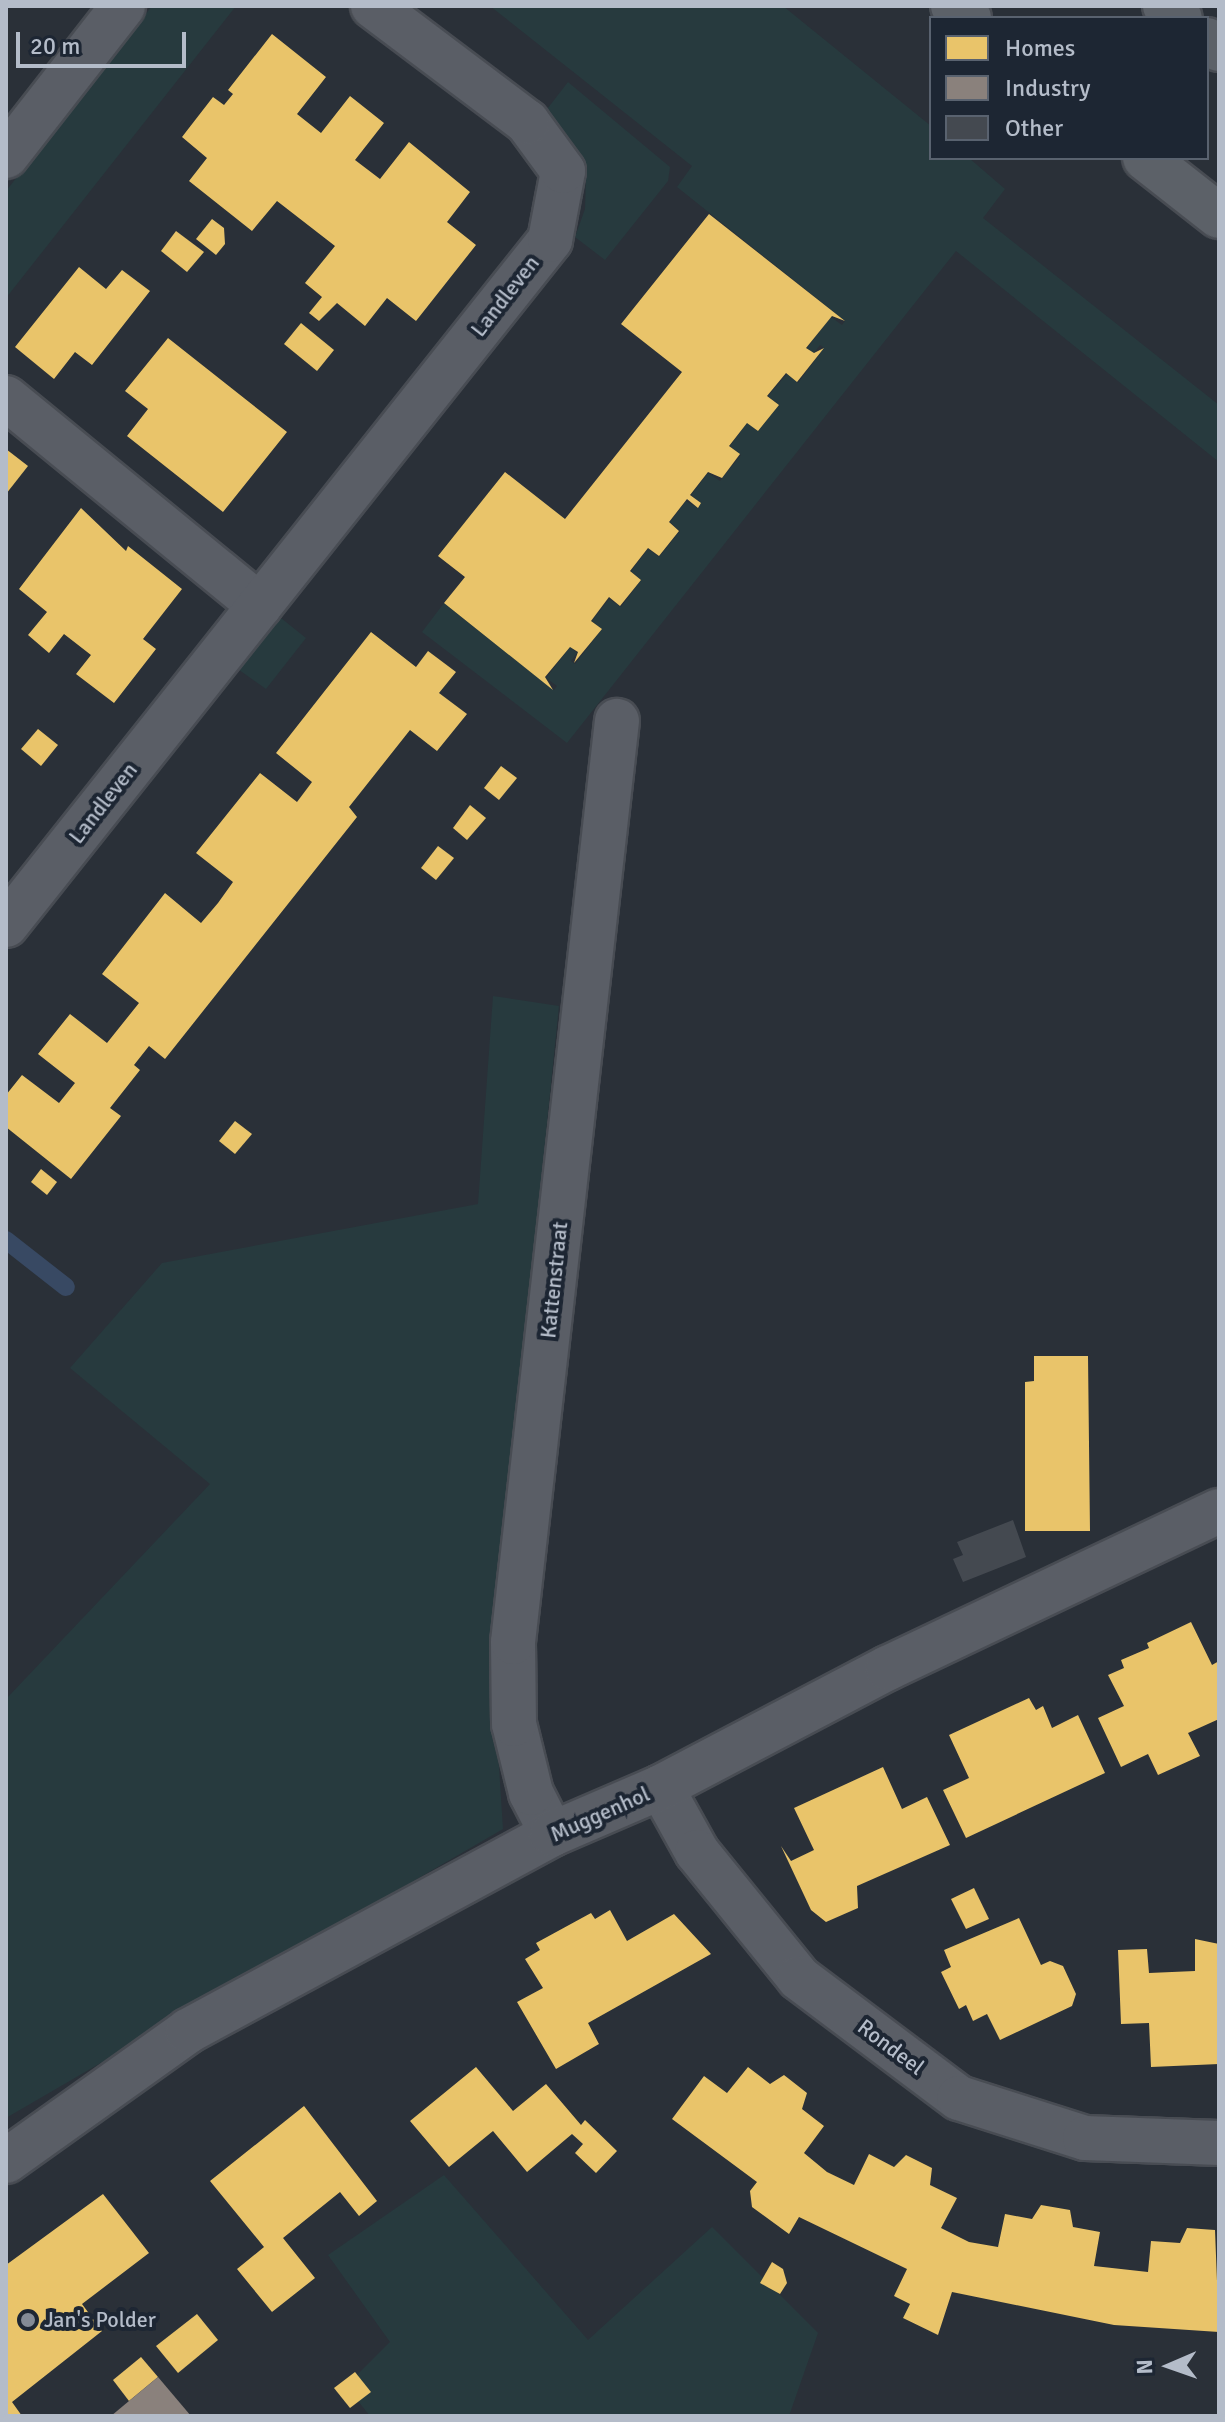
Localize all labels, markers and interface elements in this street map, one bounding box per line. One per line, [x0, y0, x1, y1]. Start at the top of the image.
scale bar [20, 16, 190, 66]
legend [929, 16, 1209, 160]
text: 20 m [30, 31, 80, 61]
text: Homes [1005, 33, 1075, 63]
text: Industry [1005, 73, 1091, 103]
text: Other [1005, 113, 1063, 143]
street label: Landleven [465, 250, 545, 342]
street label: Landleven [63, 757, 143, 849]
street label: Kattenstraat [535, 1220, 573, 1340]
street label: Muggenhol [546, 1780, 654, 1848]
street label: Rondeel [853, 2013, 929, 2081]
place label: Jan's Polder [44, 2307, 156, 2333]
marker: Jan's Polder [19, 2311, 37, 2329]
north arrow [1129, 2326, 1209, 2406]
text: N [1131, 2359, 1158, 2375]

